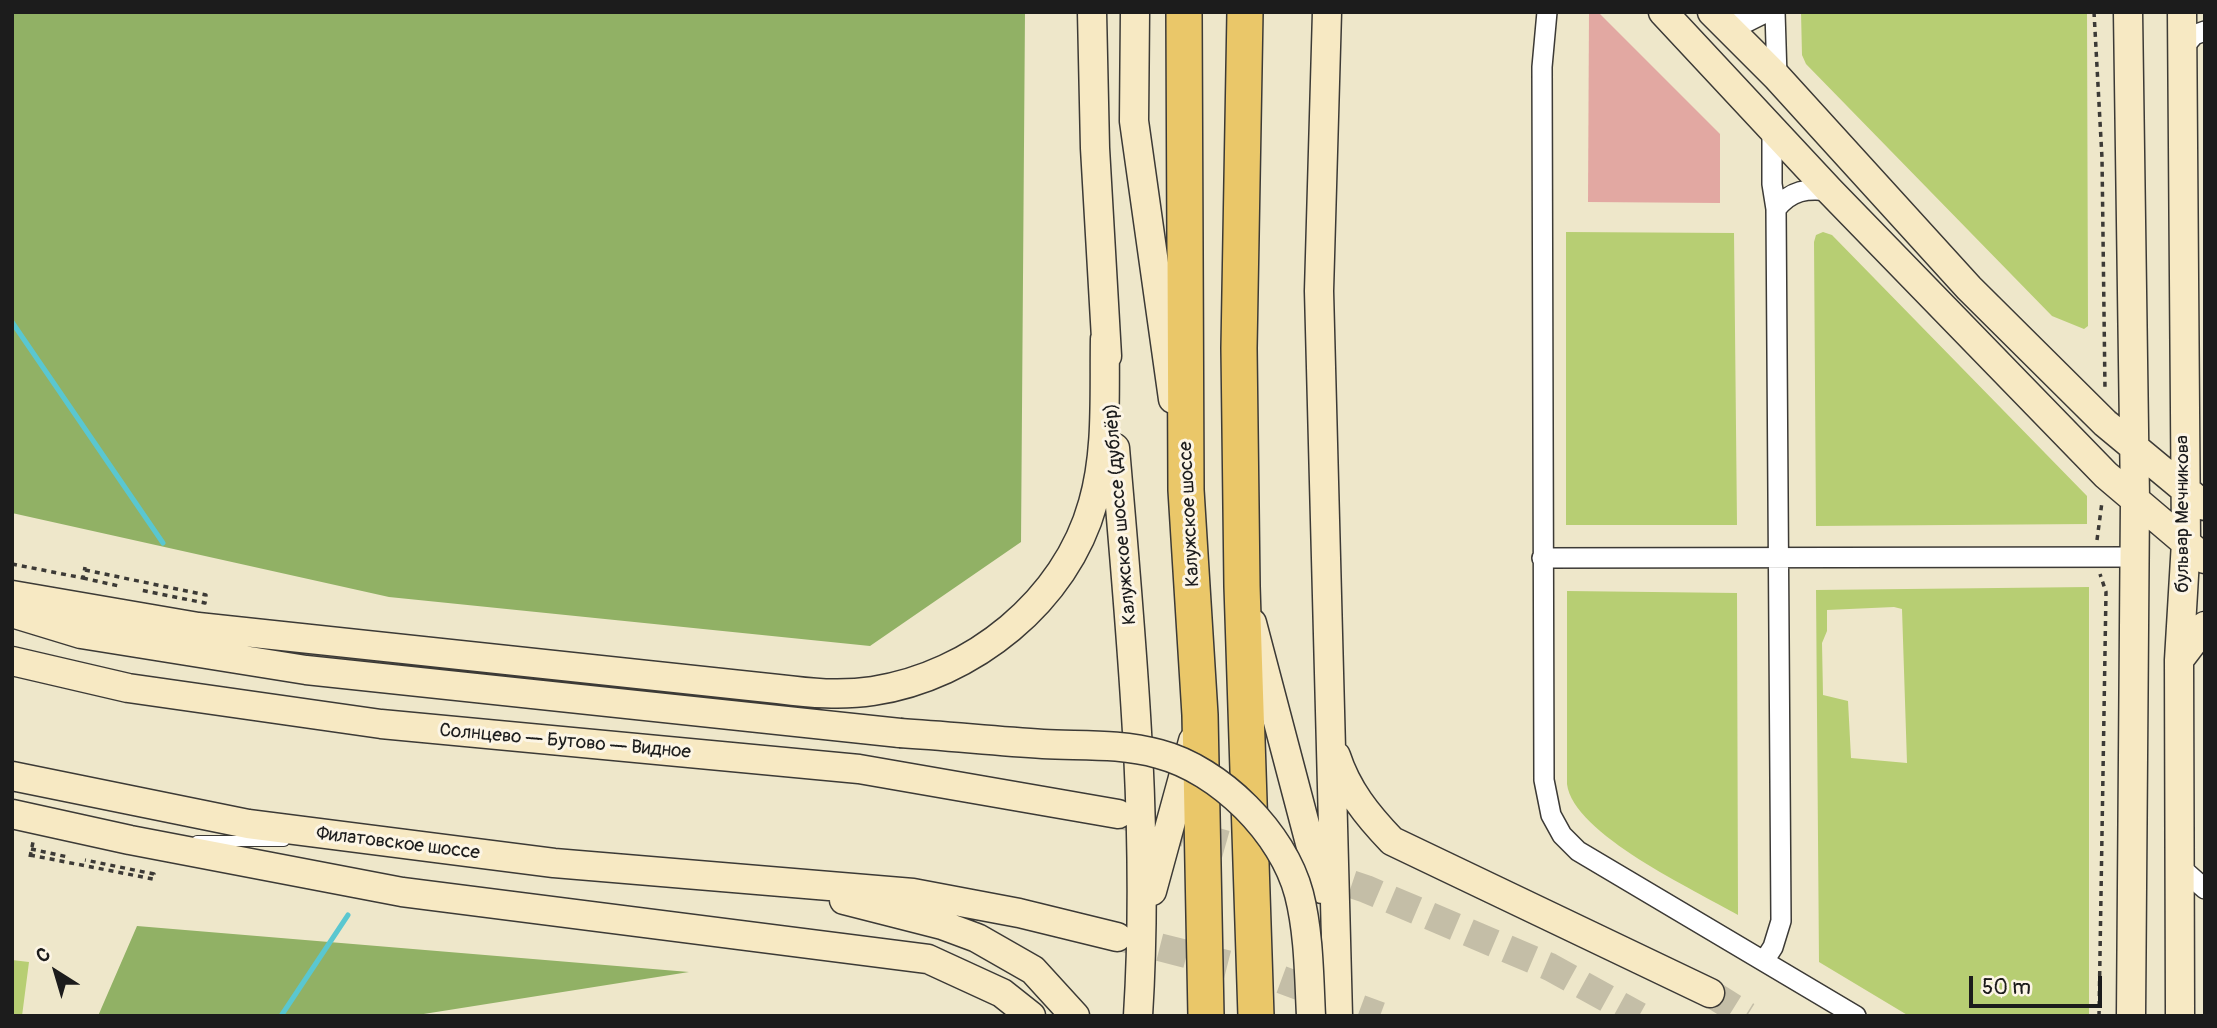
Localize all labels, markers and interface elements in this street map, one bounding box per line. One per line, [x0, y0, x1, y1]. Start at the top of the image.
street label: Калужское шоссе (дублёр) [1100, 402, 1142, 626]
street label: бульвар Мечникова [2172, 435, 2194, 593]
street label: Калужское шоссе [1175, 441, 1205, 587]
street label: Солнцево — Бутово — Видное [438, 720, 692, 764]
street label: Филатовское шоссе [315, 823, 481, 865]
north arrow [21, 937, 91, 1007]
text: С [31, 942, 55, 968]
scale bar [1972, 962, 2105, 1006]
text: 50 m [1982, 974, 2031, 1001]

